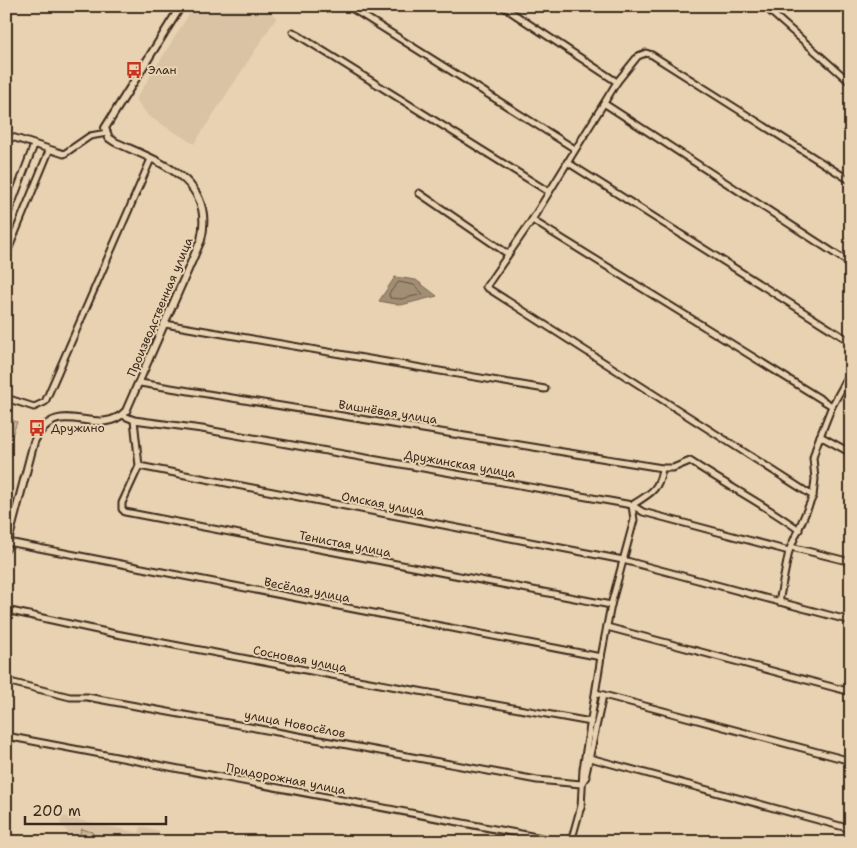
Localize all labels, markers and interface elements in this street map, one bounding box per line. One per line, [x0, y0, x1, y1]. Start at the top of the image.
bus stop icon: Элан [124, 60, 144, 80]
place label: Элан [148, 62, 177, 78]
street label: Производственная улица [123, 234, 197, 379]
street label: Вишнёвая улица [337, 396, 439, 428]
bus stop icon: Дружино [27, 418, 47, 438]
place label: Дружино [51, 420, 105, 436]
street label: Дружинская улица [403, 446, 517, 482]
street label: Омская улица [340, 488, 426, 520]
street label: Тенистая улица [298, 527, 393, 561]
street label: Весёлая улица [263, 574, 352, 606]
street label: Сосновая улица [252, 642, 349, 676]
street label: улица Новосёлов [243, 706, 347, 742]
street label: Придорожная улица [225, 760, 348, 799]
scale bar [25, 793, 166, 825]
text: 200 m [32, 801, 81, 821]

